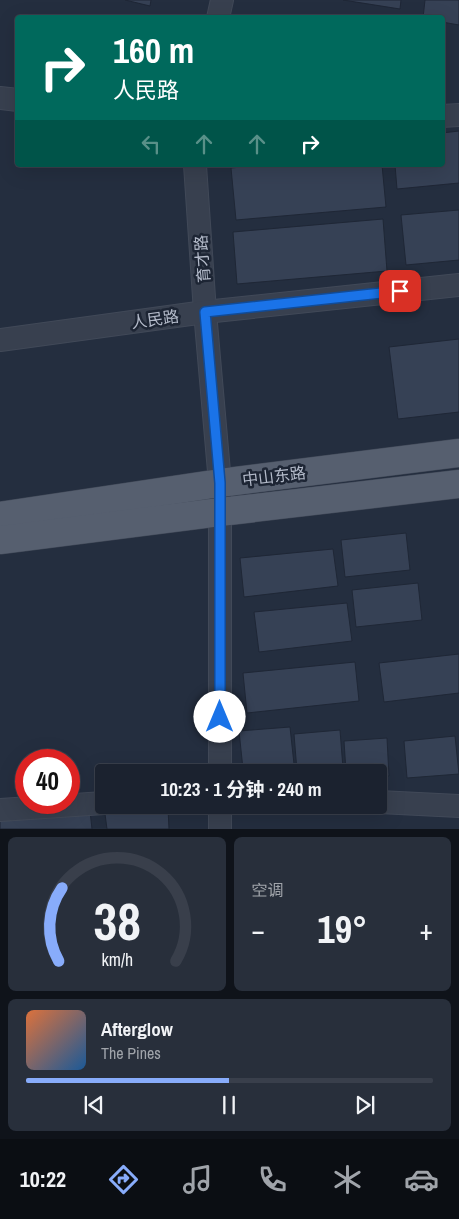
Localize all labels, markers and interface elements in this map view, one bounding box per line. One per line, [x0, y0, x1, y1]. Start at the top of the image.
text: 160 m [113, 27, 194, 74]
icon: right [30, 35, 95, 100]
text: 人民路 [113, 75, 179, 105]
icon: left [137, 130, 165, 158]
icon: ahead [190, 130, 218, 158]
icon: ahead [243, 130, 271, 158]
icon: right [296, 130, 324, 158]
street label: 育才路 [189, 234, 215, 284]
pin [379, 270, 421, 312]
icon: arrive [386, 277, 414, 305]
street label: 人民路 [130, 305, 180, 333]
street label: 中山东路 [241, 461, 307, 491]
position arrow [193, 690, 245, 742]
speed limit sign: 40 [15, 749, 80, 814]
text: 10:23 · 1 分钟 · 240 m [160, 776, 322, 802]
text: 空调 [252, 879, 284, 901]
text: 38 [93, 886, 140, 956]
text: 19° [317, 904, 367, 955]
text: − [252, 911, 265, 949]
text: + [420, 911, 433, 949]
text: km/h [101, 948, 133, 972]
text: Afterglow [101, 1016, 173, 1042]
text: The Pines [101, 1042, 161, 1064]
icon: previous [80, 1091, 108, 1119]
icon: pause [215, 1091, 243, 1119]
icon: next [351, 1091, 379, 1119]
icon: directions [106, 1162, 141, 1197]
icon: music [180, 1162, 215, 1197]
icon: phone [255, 1162, 290, 1197]
icon: climate [330, 1162, 365, 1197]
icon: car [404, 1162, 439, 1197]
text: 10:22 [20, 1164, 66, 1194]

